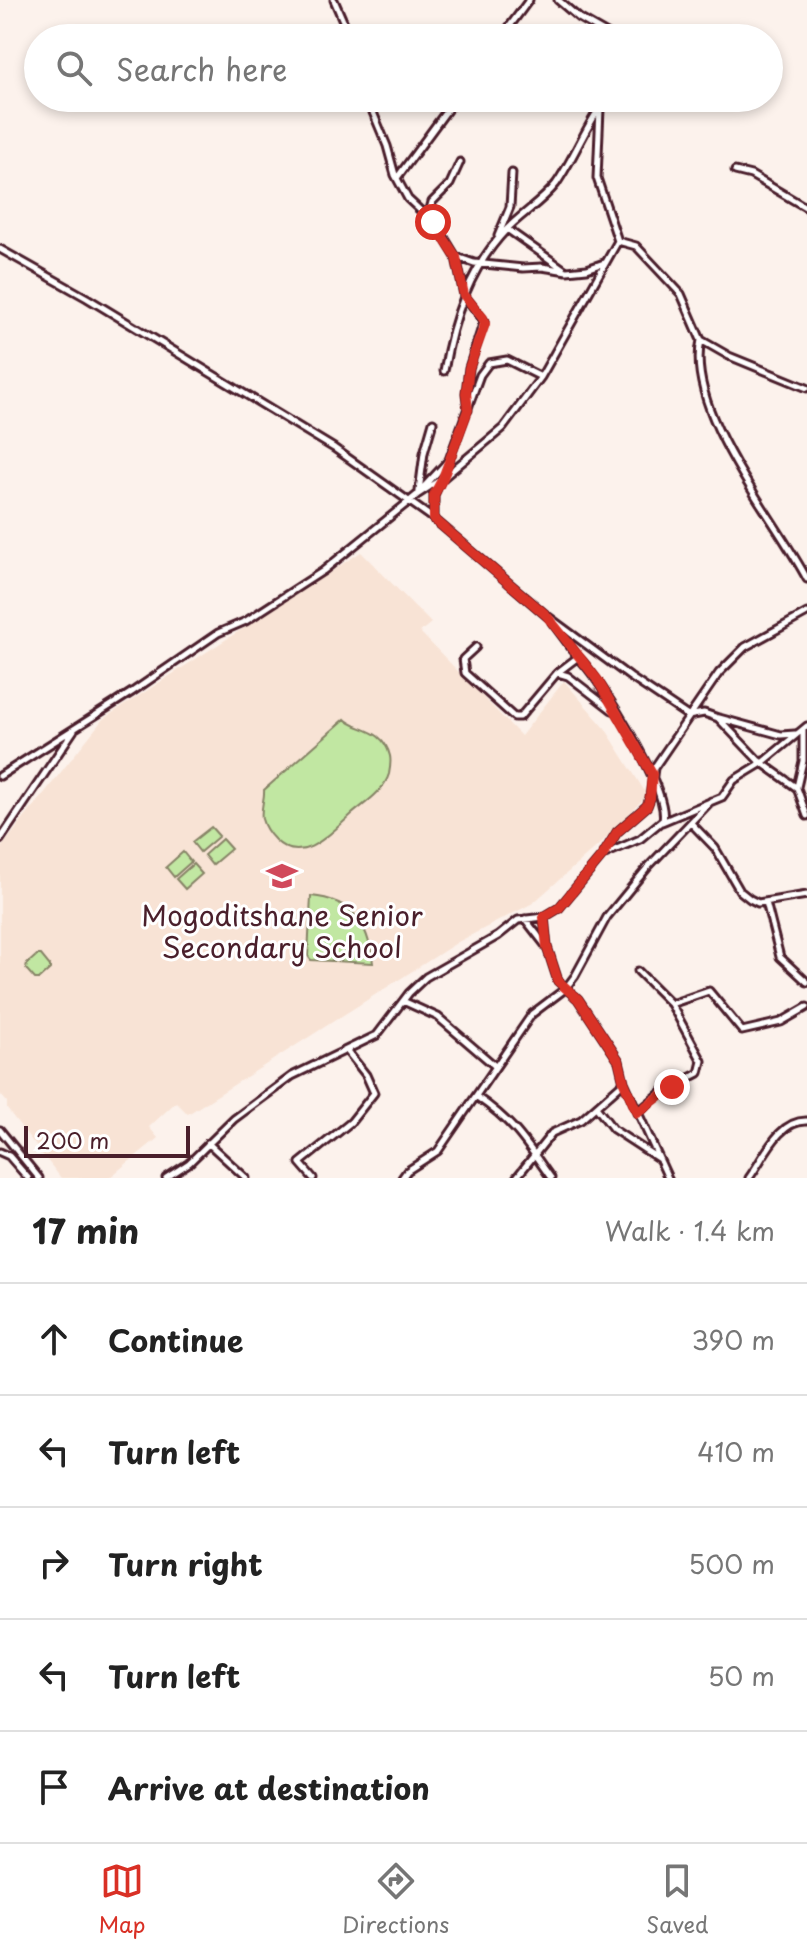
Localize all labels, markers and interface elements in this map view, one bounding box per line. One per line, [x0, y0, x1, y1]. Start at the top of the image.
search box [24, 24, 783, 112]
icon: search [52, 46, 96, 90]
text: Search here [116, 46, 288, 91]
route start [415, 204, 451, 240]
school or university icon: Mogoditshane Senior Secondary School [265, 859, 299, 893]
place label: Mogoditshane Senior Secondary School [141, 893, 423, 968]
route end [654, 1069, 690, 1105]
scale bar [24, 1122, 190, 1158]
text: 200 m [36, 1123, 109, 1156]
text: 17 min [32, 1204, 139, 1256]
text: Walk · 1.4 km [605, 1211, 775, 1250]
icon: ahead [32, 1317, 76, 1361]
text: Continue [108, 1317, 243, 1362]
text: 390 m [691, 1320, 775, 1359]
icon: left [32, 1429, 76, 1473]
text: Turn left [108, 1429, 240, 1474]
text: 410 m [697, 1432, 775, 1471]
icon: right [32, 1541, 76, 1585]
text: Turn right [108, 1541, 263, 1586]
text: 500 m [688, 1544, 775, 1583]
icon: left [32, 1653, 76, 1697]
text: Turn left [108, 1653, 240, 1698]
text: 50 m [708, 1656, 775, 1695]
icon: arrive [32, 1765, 76, 1809]
text: Arrive at destination [108, 1765, 430, 1810]
tab: Map [98, 1859, 145, 1940]
tab: Directions [342, 1859, 449, 1940]
tab: Saved [646, 1859, 709, 1940]

